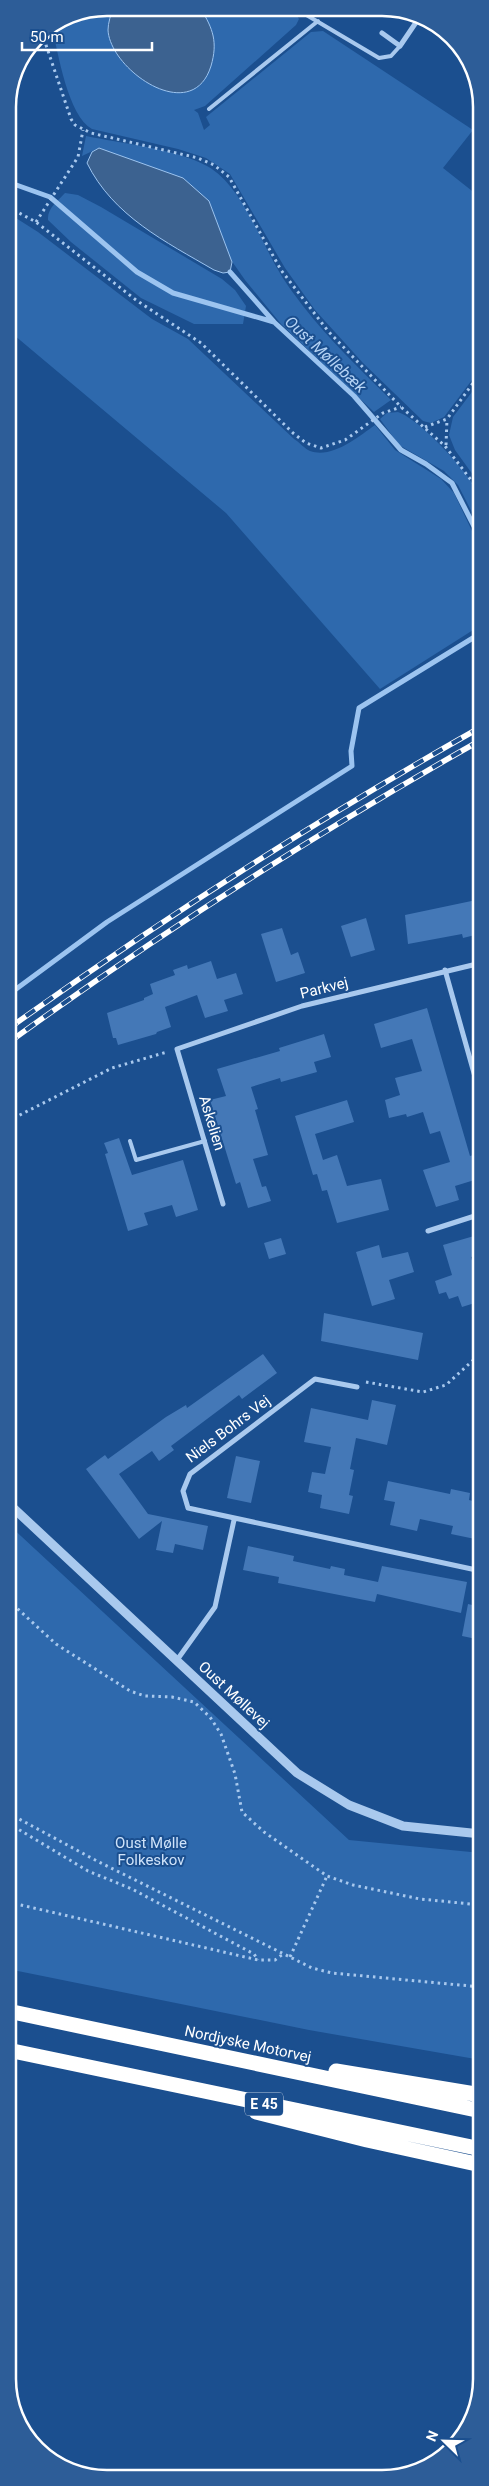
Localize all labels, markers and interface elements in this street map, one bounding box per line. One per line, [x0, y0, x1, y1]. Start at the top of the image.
scale bar [22, 20, 152, 52]
text: 50 m [30, 28, 64, 46]
water label: Oust Møllebæk [281, 312, 371, 398]
street label: Parkvej [298, 973, 350, 1003]
street label: Askelien [195, 1093, 229, 1153]
street label: Niels Bohrs Vej [182, 1391, 274, 1467]
street label: Oust Møllevej [195, 1658, 273, 1732]
park label: Oust Mølle Folkeskov [115, 1834, 187, 1869]
street label: Nordjyske Motorvej [183, 2022, 313, 2066]
road number: E 45 [245, 2092, 283, 2116]
north arrow [419, 2416, 469, 2466]
text: N [423, 2428, 441, 2444]

